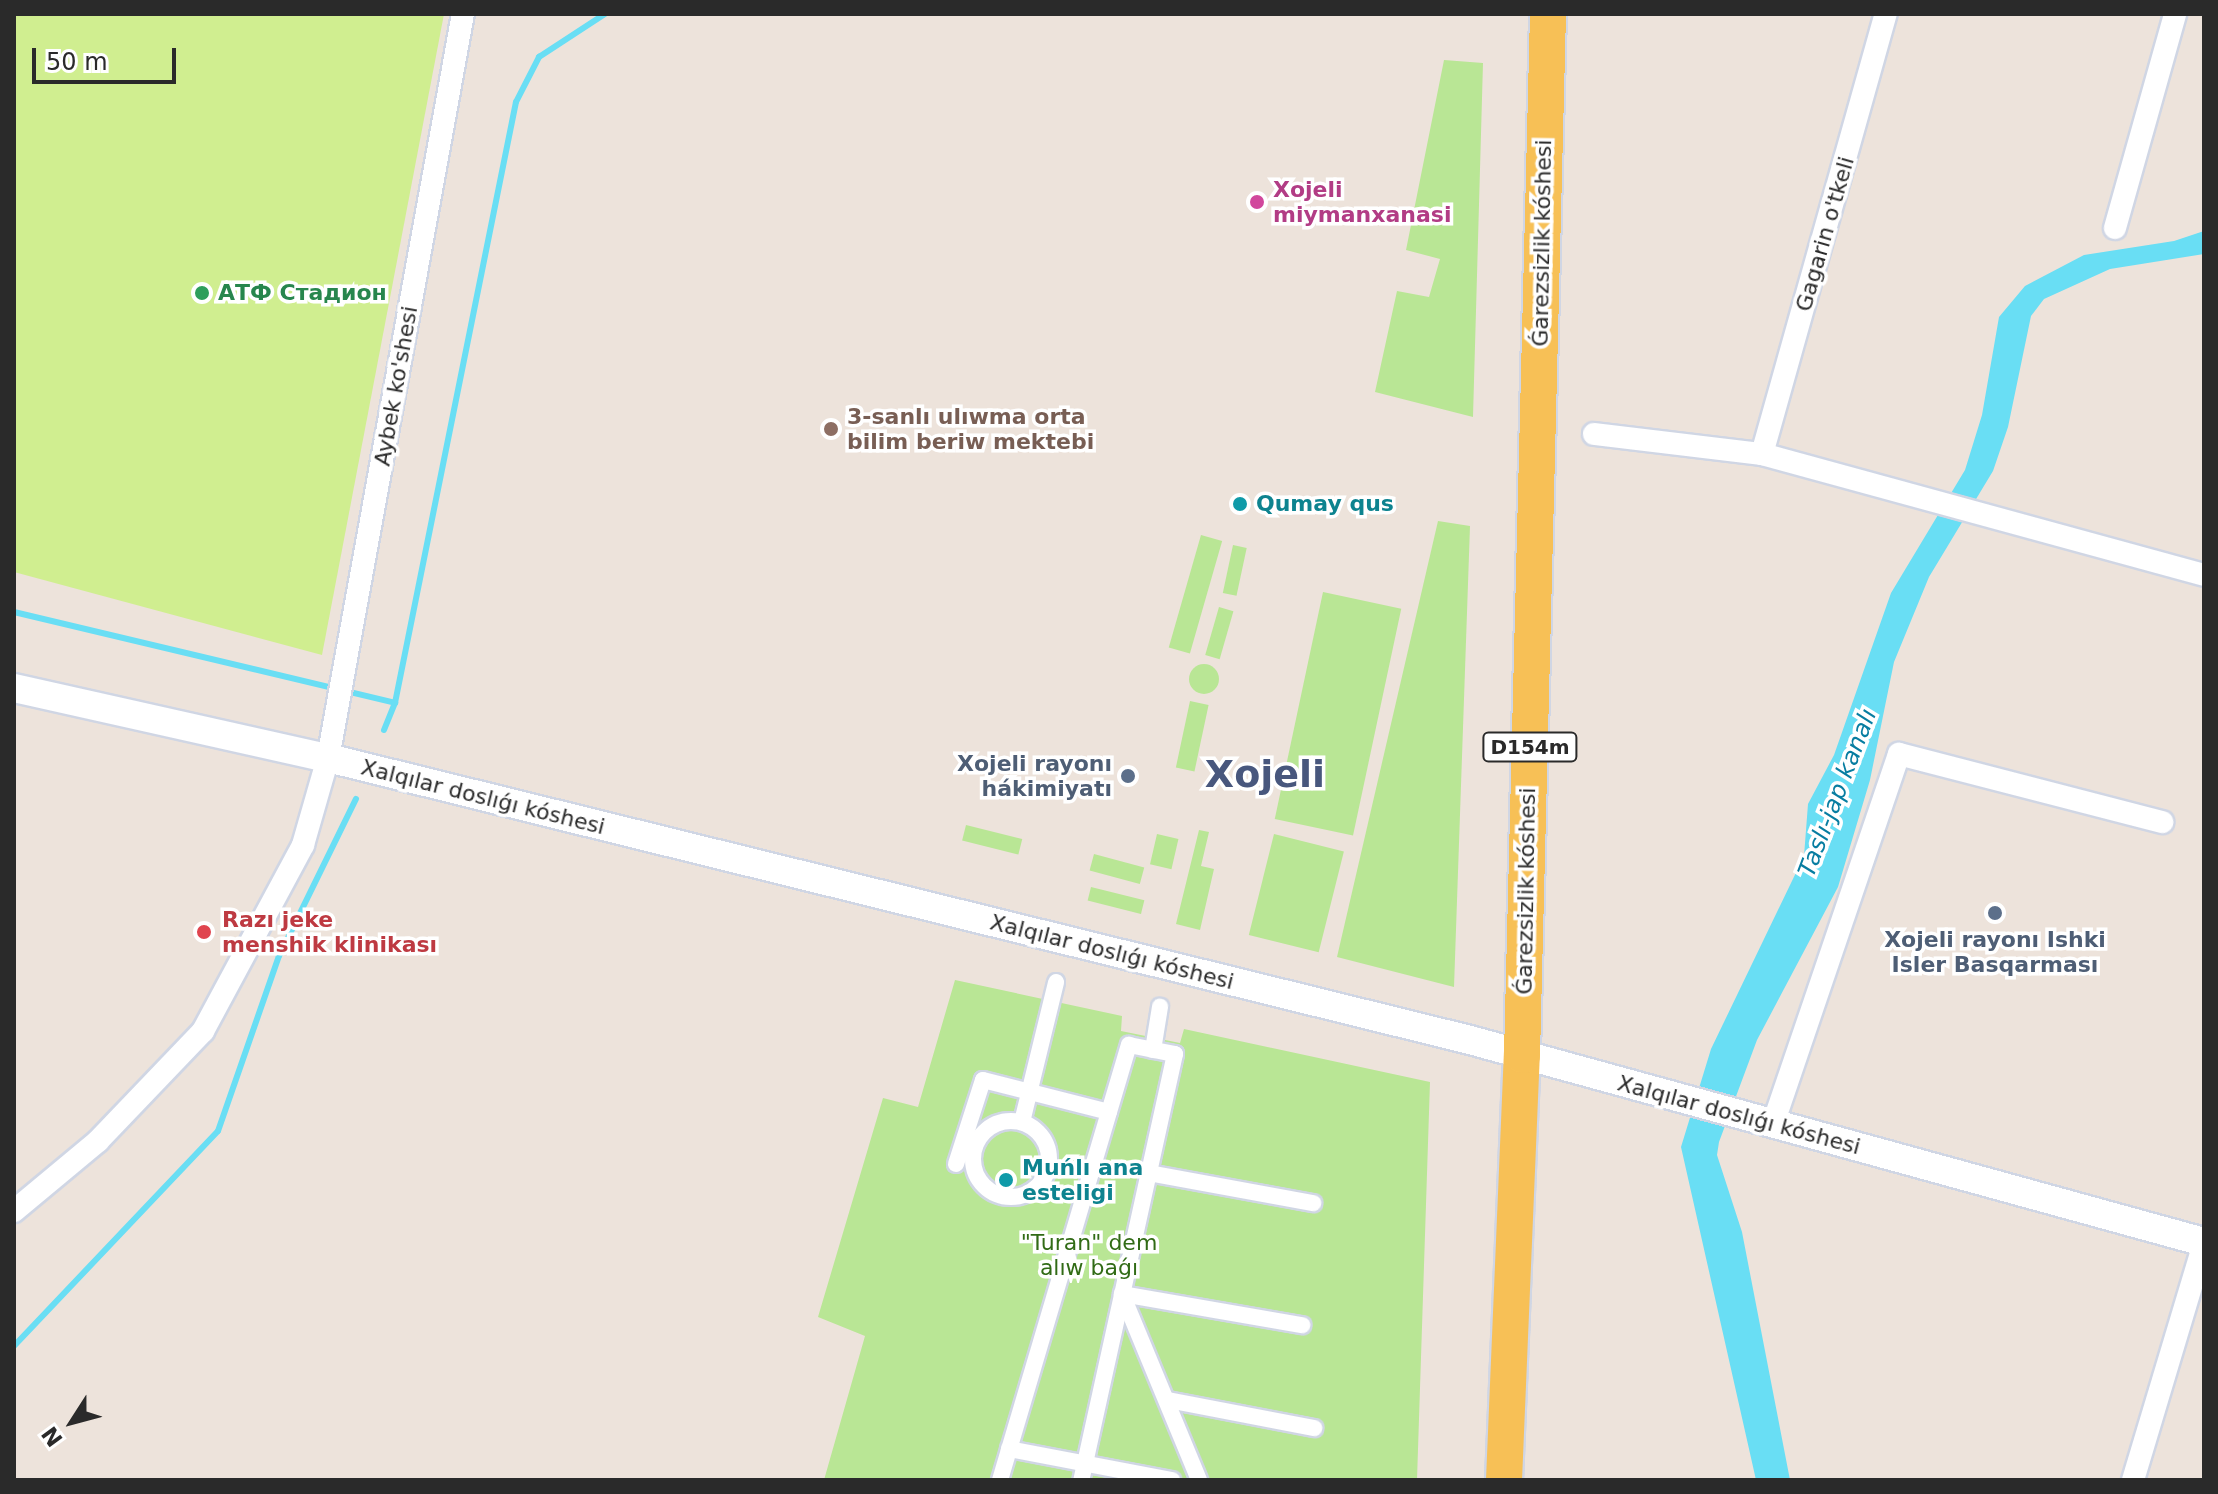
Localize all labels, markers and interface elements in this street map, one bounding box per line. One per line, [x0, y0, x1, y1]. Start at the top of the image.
scale bar [36, 32, 180, 82]
text: 50 m [46, 48, 108, 76]
street label: Ǵarezsizlik kóshesi [1527, 139, 1557, 347]
street label: Gagarin o'tkeli [1790, 153, 1860, 315]
place label: Xojeli miymanxanasi [1273, 176, 1451, 228]
marker: Xojeli miymanxanasi [1248, 193, 1266, 211]
place label: АТФ Стадион [218, 280, 387, 306]
marker: АТФ Стадион [193, 284, 211, 302]
street label: Aybek ko'shesi [369, 304, 423, 468]
place label: 3-sanlı ulıwma orta bilim beriw mektebi [847, 403, 1094, 454]
marker: 3-sanlı ulıwma orta bilim beriw mektebi [822, 420, 840, 438]
place label: Qumay qus [1256, 491, 1394, 517]
marker: Qumay qus [1231, 495, 1249, 513]
water label: Taslı-jap kanalı [1793, 705, 1883, 881]
road number: D154m [1482, 731, 1578, 763]
place label: Xojeli rayonı hákimiyatı [957, 750, 1112, 802]
district label: Xojeli [1205, 752, 1325, 798]
street label: Xalqılar doslıǵı kóshesi [358, 754, 608, 840]
marker: Xojeli rayonı hákimiyatı [1119, 767, 1137, 785]
street label: Ǵarezsizlik kóshesi [1511, 787, 1541, 995]
marker: Xojeli rayonı Ishki Isler Basqarması [1986, 904, 2004, 922]
place label: Razı jeke menshik klinikası [222, 906, 437, 958]
street label: Xalqılar doslıǵı kóshesi [987, 909, 1237, 995]
marker: Razı jeke menshik klinikası [193, 921, 215, 943]
place label: Xojeli rayonı Ishki Isler Basqarması [1884, 926, 2106, 978]
street label: Xalqılar doslıǵı kóshesi [1615, 1070, 1863, 1160]
place label: Muńlı ana esteligi [1022, 1154, 1143, 1206]
marker: Muńlı ana esteligi [997, 1171, 1015, 1189]
park label: "Turan" dem alıw baǵı [1021, 1229, 1157, 1280]
north arrow [32, 1382, 112, 1462]
text: N [37, 1422, 68, 1451]

